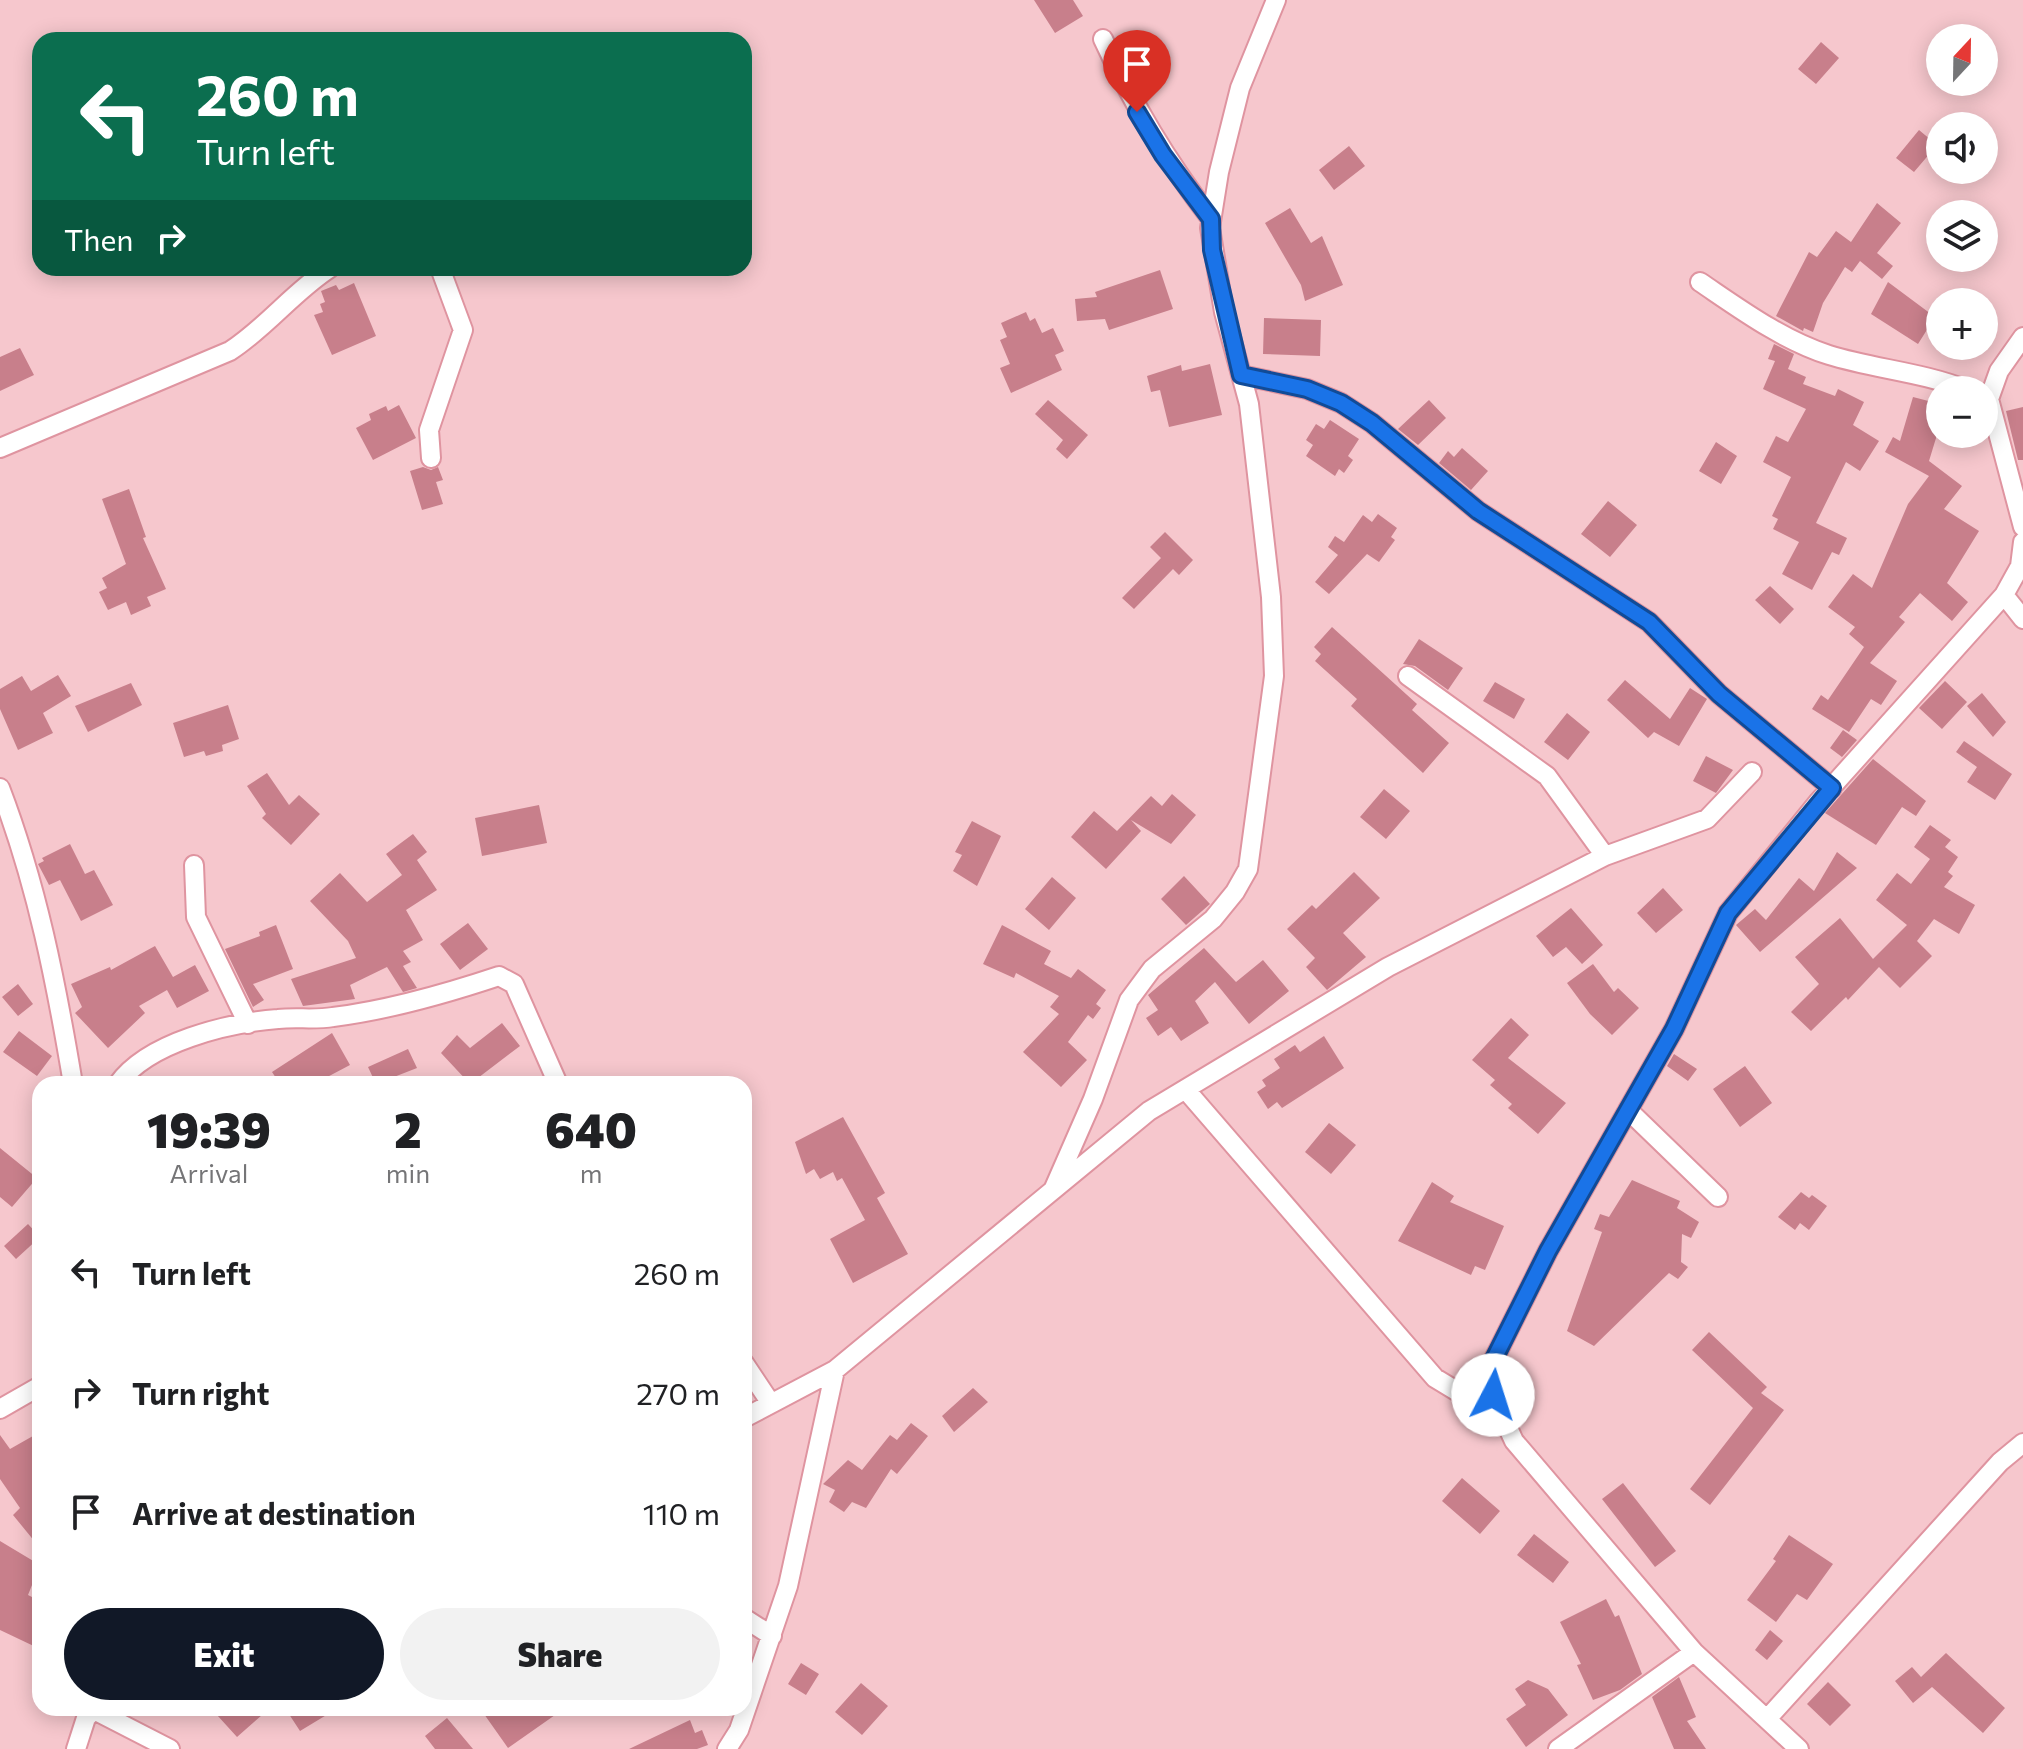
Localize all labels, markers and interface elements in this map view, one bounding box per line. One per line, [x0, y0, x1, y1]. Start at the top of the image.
north arrow [1926, 24, 1998, 96]
map controls [1926, 24, 1998, 448]
pin [1103, 30, 1171, 112]
icon: arrive [1115, 42, 1159, 86]
text: 260 m [196, 59, 359, 128]
icon: left [64, 64, 168, 168]
button: sound [1926, 112, 1998, 184]
text: Turn left [196, 128, 335, 172]
button: layers [1926, 200, 1998, 272]
icon: right [149, 216, 193, 260]
text: Then [64, 220, 133, 257]
button: + [1926, 288, 1998, 360]
button: − [1926, 376, 1998, 448]
text: 19:39 [147, 1099, 271, 1158]
text: 2 [394, 1099, 422, 1158]
text: 640 [545, 1099, 637, 1158]
text: Arrival [170, 1157, 248, 1188]
text: min [386, 1157, 430, 1188]
text: m [580, 1157, 602, 1188]
icon: left [64, 1250, 108, 1294]
text: Turn left [132, 1254, 251, 1291]
text: 260 m [634, 1254, 720, 1291]
position arrow [1451, 1353, 1535, 1437]
icon: right [64, 1370, 108, 1414]
text: Turn right [132, 1374, 269, 1411]
text: 270 m [636, 1374, 720, 1411]
icon: arrive [64, 1490, 108, 1534]
text: Arrive at destination [132, 1494, 416, 1531]
text: 110 m [643, 1494, 720, 1531]
button: Exit [64, 1608, 384, 1700]
button: Share [400, 1608, 720, 1700]

